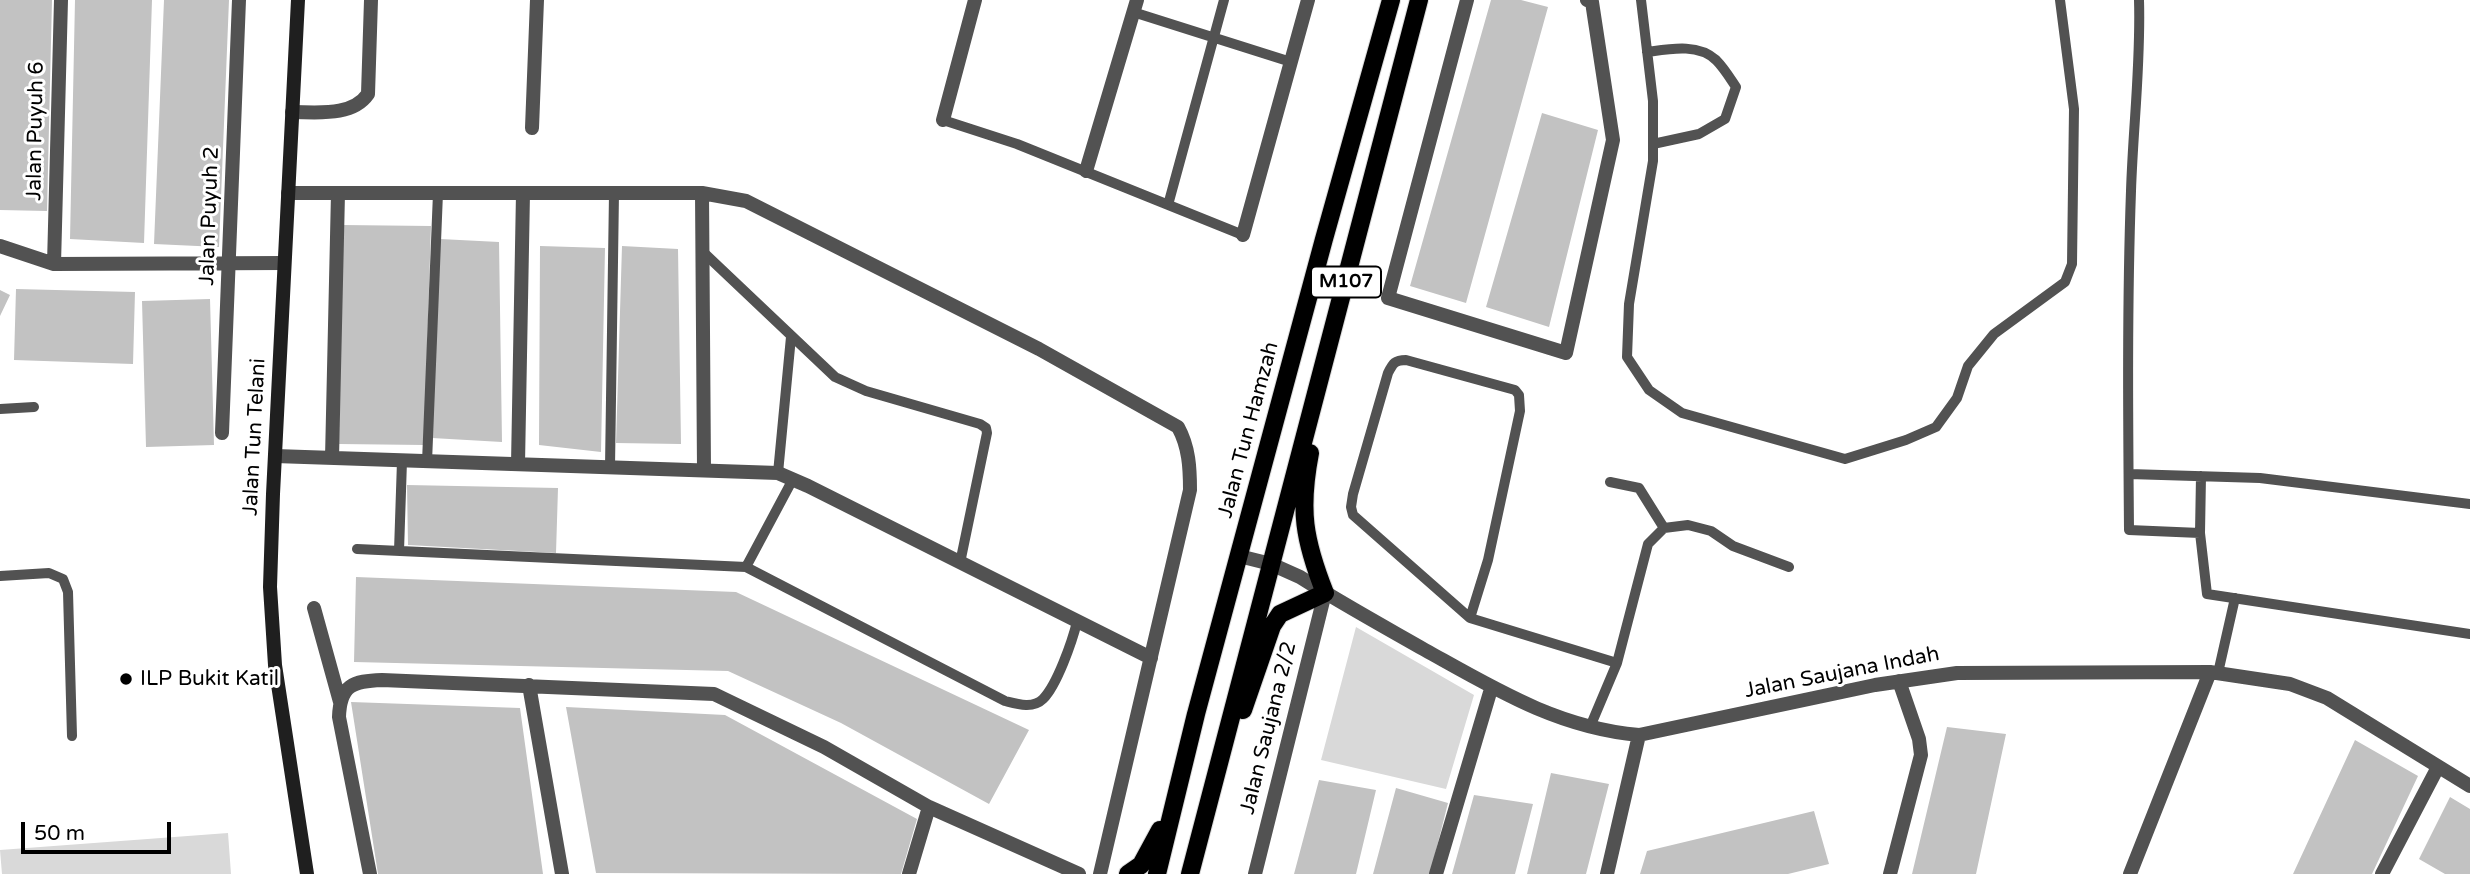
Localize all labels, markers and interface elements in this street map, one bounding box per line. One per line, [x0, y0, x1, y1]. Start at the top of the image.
street label: Jalan Puyuh 6 [22, 61, 50, 201]
street label: Jalan Puyuh 2 [195, 146, 225, 286]
road number: M107 [1311, 266, 1381, 298]
street label: Jalan Tun Hamzah [1213, 339, 1285, 521]
street label: Jalan Tun Telani [238, 358, 272, 516]
street label: Jalan Saujana 2/2 [1235, 639, 1303, 817]
street label: Jalan Saujana Indah [1742, 642, 1942, 704]
place label: ILP Bukit Katil [140, 666, 279, 692]
marker: ILP Bukit Katil [118, 671, 134, 687]
scale bar [24, 808, 175, 852]
text: 50 m [34, 821, 85, 846]

